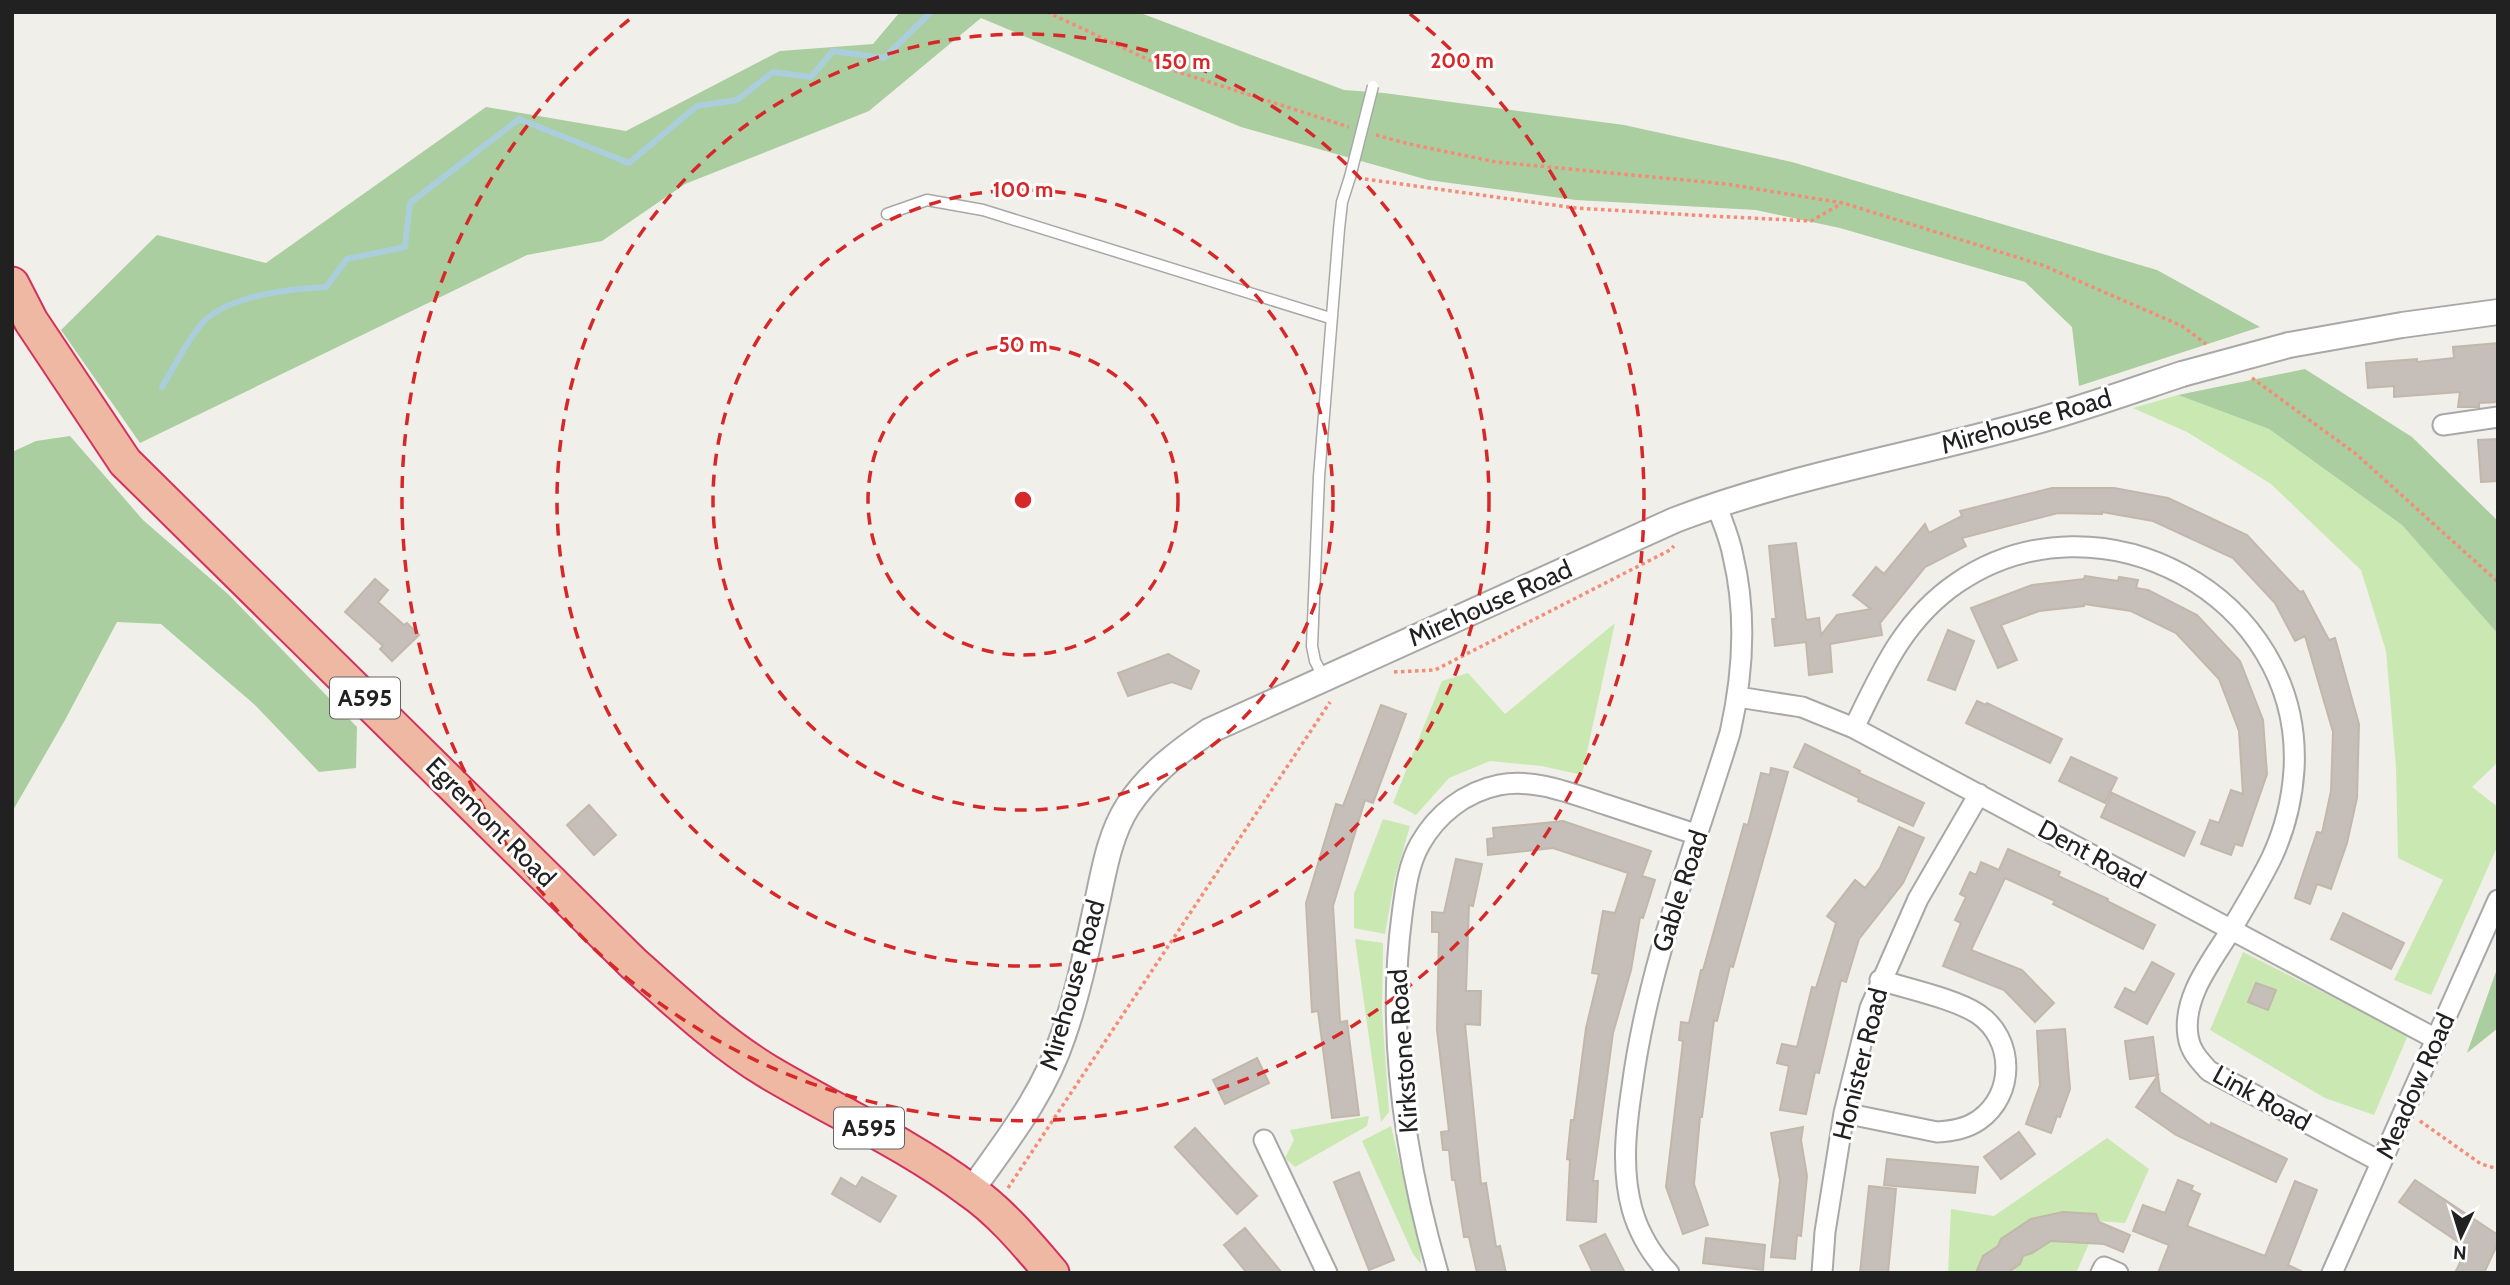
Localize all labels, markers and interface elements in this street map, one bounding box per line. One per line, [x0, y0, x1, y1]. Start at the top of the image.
text: 200 m [1430, 48, 1494, 73]
text: 150 m [1154, 49, 1210, 74]
text: 100 m [993, 177, 1053, 202]
text: 50 m [998, 332, 1048, 357]
street label: Mirehouse Road [1937, 381, 2115, 461]
centre of rings [1011, 488, 1035, 512]
street label: Mirehouse Road [1403, 553, 1577, 653]
road number: A595 [330, 678, 400, 718]
street label: Egremont Road [419, 750, 563, 894]
street label: Dent Road [2033, 812, 2151, 896]
street label: Gable Road [1645, 826, 1715, 956]
street label: Mirehouse Road [1032, 896, 1112, 1074]
street label: Kirkstone Road [1381, 968, 1425, 1134]
street label: Honister Road [1826, 985, 1894, 1143]
street label: Meadow Road [2369, 1008, 2461, 1164]
street label: Link Road [2207, 1058, 2317, 1138]
road number: A595 [834, 1108, 904, 1148]
north arrow [2426, 1201, 2496, 1271]
text: N [2452, 1241, 2467, 1264]

